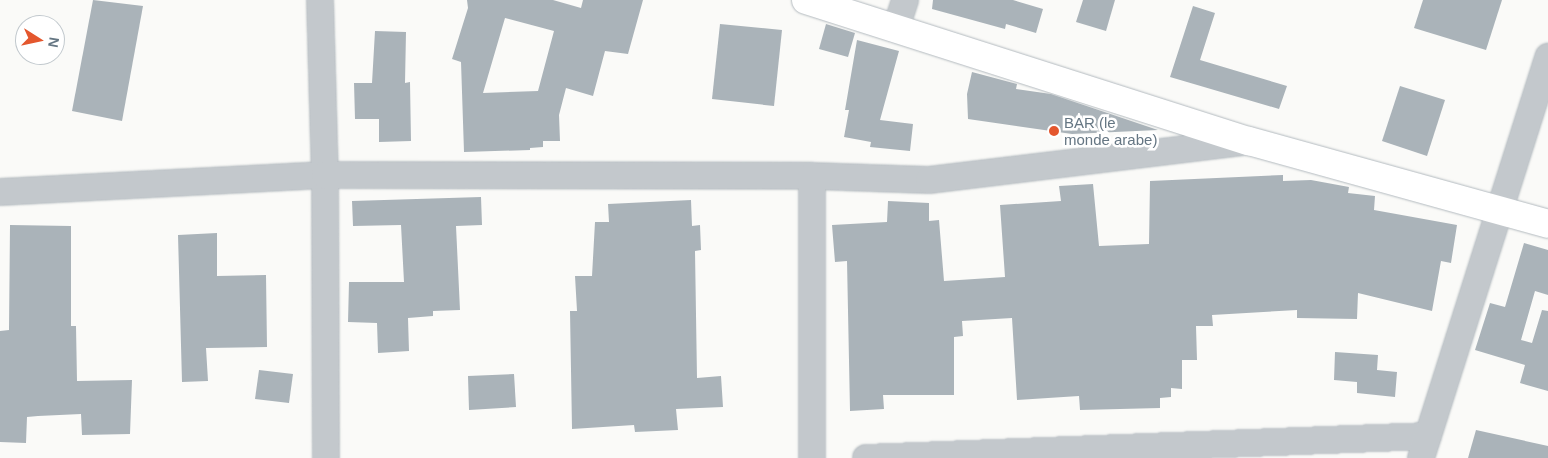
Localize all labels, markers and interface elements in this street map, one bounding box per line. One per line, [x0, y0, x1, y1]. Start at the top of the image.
north arrow [15, 15, 65, 65]
text: N [45, 36, 63, 49]
place label: BAR (le monde arabe) [1064, 113, 1157, 148]
marker: BAR (le monde arabe) [1048, 125, 1060, 137]

